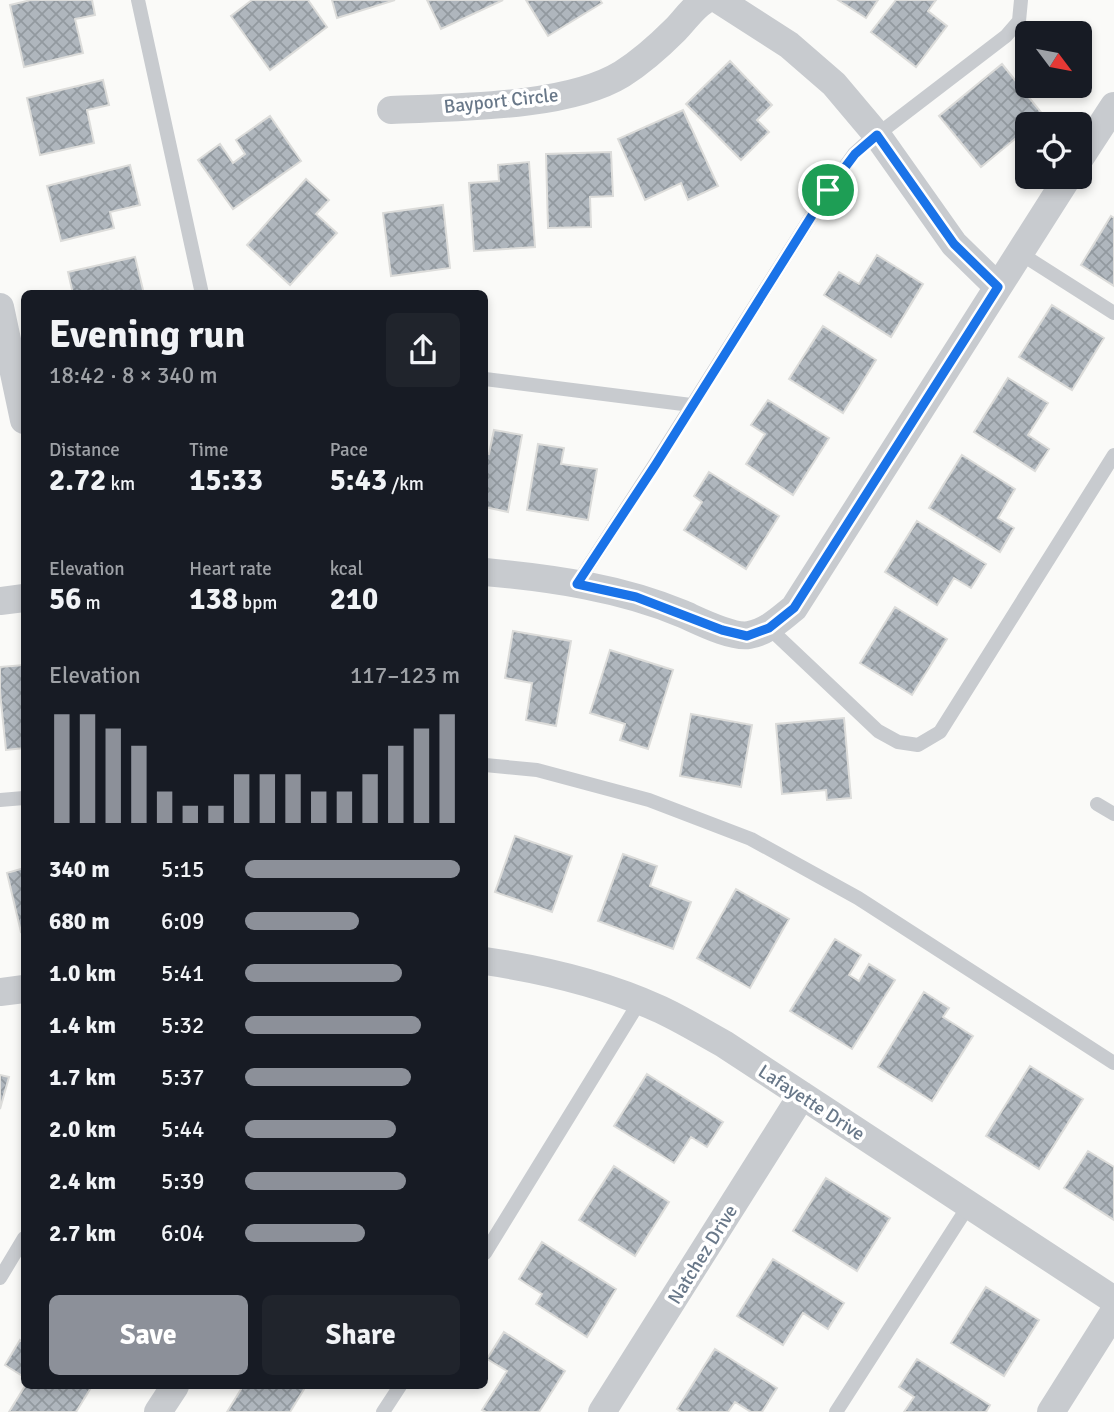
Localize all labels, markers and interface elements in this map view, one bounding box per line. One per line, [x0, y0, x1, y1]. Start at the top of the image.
north arrow [1015, 21, 1092, 98]
map controls [1015, 21, 1092, 189]
street label: Bayport Circle [443, 83, 560, 119]
button: locate [1015, 112, 1092, 189]
pin [798, 160, 858, 220]
icon: arrive [809, 171, 847, 209]
text: Evening run [49, 311, 245, 358]
button: share [386, 313, 460, 387]
text: 18:42 · 8 × 340 m [49, 361, 218, 390]
text: Distance [49, 438, 120, 462]
text: Time [189, 438, 228, 462]
text: Pace [330, 438, 368, 462]
text: 2.72 [49, 462, 106, 499]
text: 15:33 [189, 462, 263, 499]
text: 5:43 [330, 462, 387, 499]
text: km [106, 472, 135, 496]
text: /km [387, 472, 424, 496]
text: Elevation [49, 557, 125, 581]
text: Heart rate [189, 557, 272, 581]
text: kcal [330, 557, 363, 581]
text: 56 [49, 581, 81, 618]
text: 138 [189, 581, 238, 618]
text: 210 [330, 581, 378, 618]
text: m [81, 591, 101, 615]
text: bpm [238, 591, 277, 615]
text: Elevation [49, 661, 141, 690]
text: 117–123 m [350, 661, 460, 690]
text: 340 m [49, 855, 110, 884]
text: 5:15 [161, 855, 204, 884]
text: 680 m [49, 907, 110, 936]
text: 6:09 [161, 907, 204, 936]
text: 1.0 km [49, 959, 116, 988]
text: 5:41 [161, 959, 204, 988]
text: 1.4 km [49, 1011, 116, 1040]
text: 5:32 [161, 1011, 204, 1040]
street label: Lafayette Drive [754, 1059, 869, 1146]
text: 1.7 km [49, 1063, 116, 1092]
text: 5:37 [161, 1063, 204, 1092]
text: 2.0 km [49, 1115, 116, 1144]
text: 5:44 [161, 1115, 204, 1144]
text: 2.4 km [49, 1167, 116, 1196]
text: 5:39 [161, 1167, 204, 1196]
street label: Natchez Drive [663, 1200, 743, 1309]
text: 2.7 km [49, 1219, 116, 1248]
text: 6:04 [161, 1219, 204, 1248]
button: Save [49, 1295, 248, 1375]
button: Share [262, 1295, 460, 1375]

